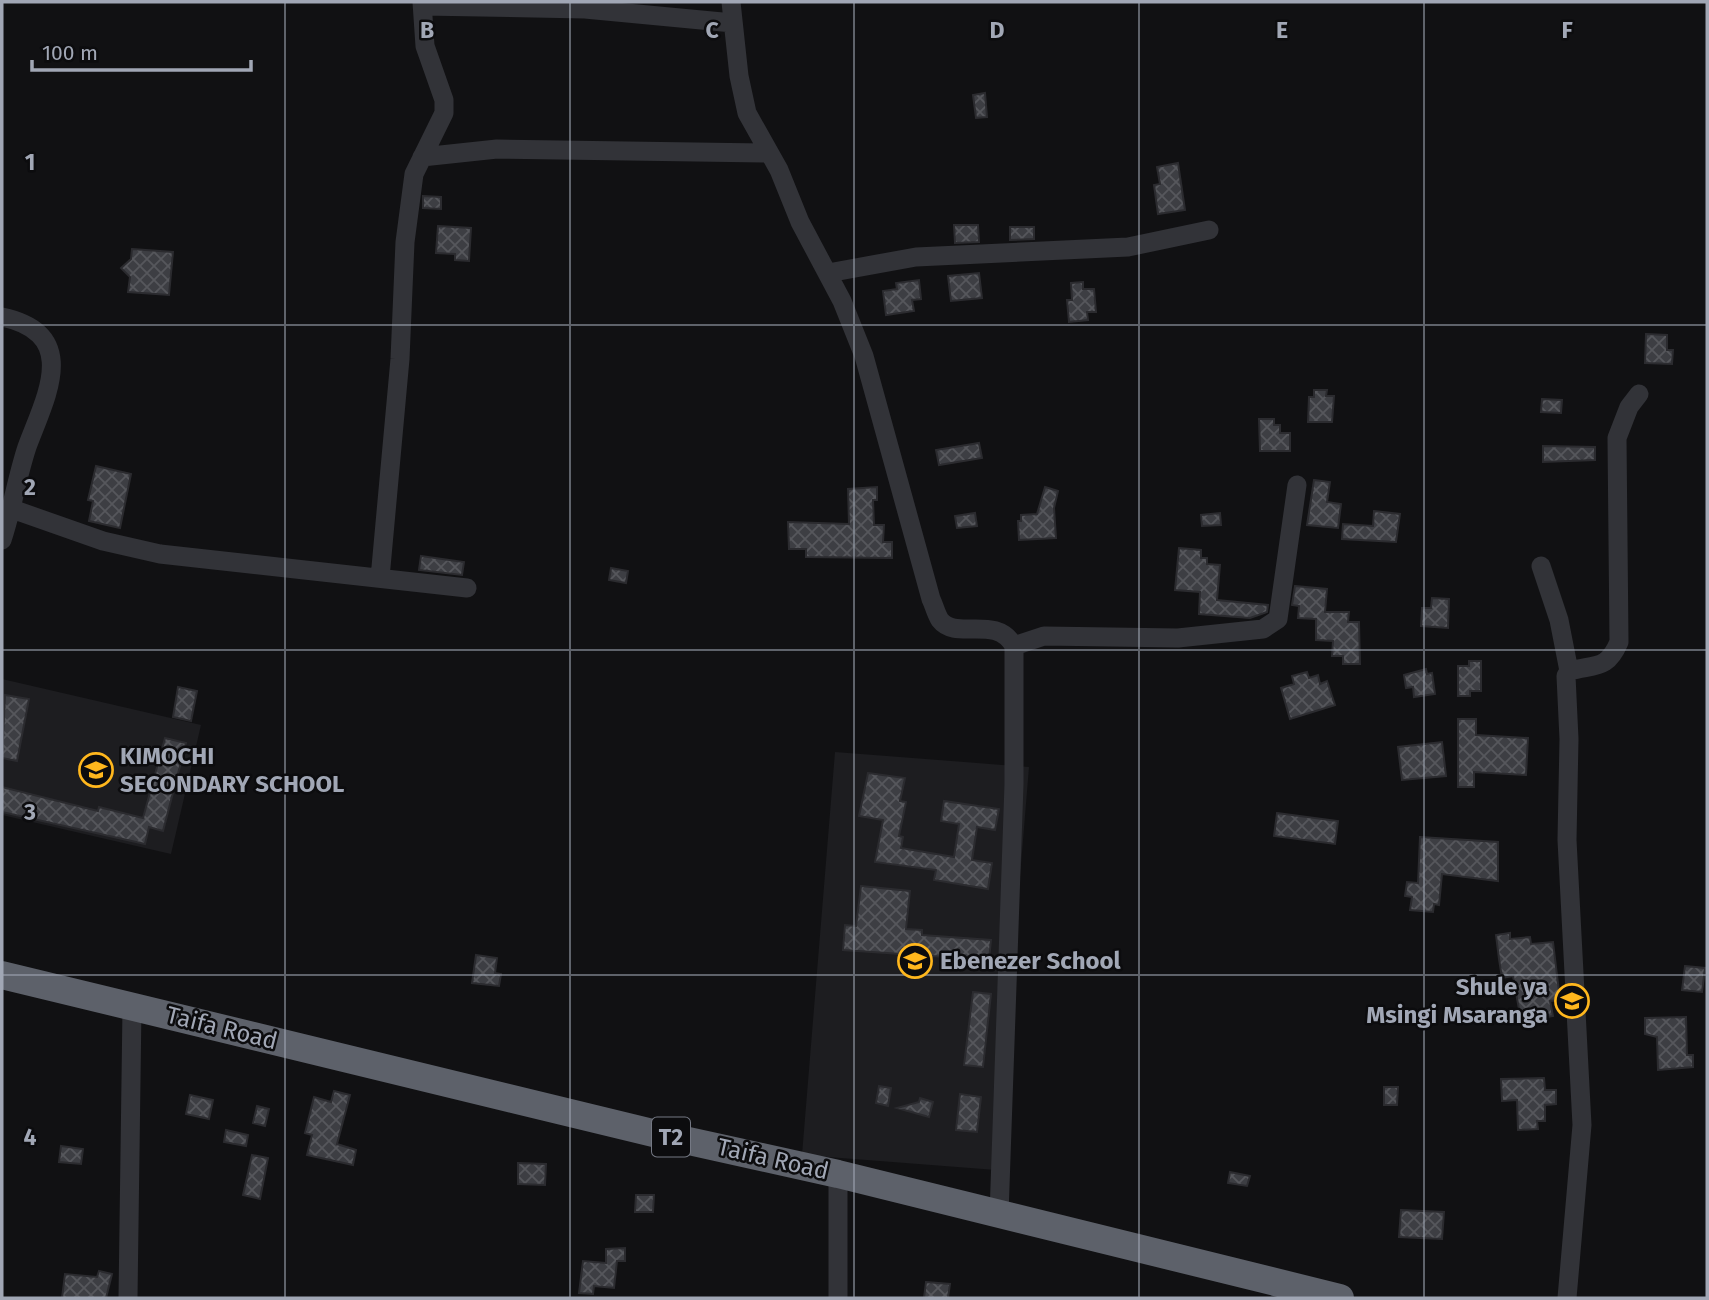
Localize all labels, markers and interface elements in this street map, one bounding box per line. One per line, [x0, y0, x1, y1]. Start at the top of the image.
text: B [420, 16, 434, 44]
text: C [705, 16, 719, 44]
text: D [990, 16, 1005, 44]
text: E [1276, 16, 1288, 44]
text: F [1561, 16, 1573, 44]
scale bar [32, 28, 250, 72]
text: 100 m [42, 40, 98, 66]
text: 1 [25, 148, 35, 176]
text: 2 [24, 473, 36, 501]
place label: KIMOCHI SECONDARY SCHOOL [120, 742, 344, 798]
school or university icon: KIMOCHI SECONDARY SCHOOL [77, 751, 115, 789]
text: 3 [23, 798, 36, 826]
school or university icon: Ebenezer School [896, 942, 934, 980]
place label: Ebenezer School [940, 947, 1122, 975]
place label: Shule ya Msingi Msaranga [1366, 973, 1548, 1029]
school or university icon: Shule ya Msingi Msaranga [1553, 982, 1591, 1020]
street label: Taifa Road [164, 1001, 280, 1055]
road number: T2 [652, 1118, 690, 1156]
text: 4 [24, 1123, 37, 1151]
street label: Taifa Road [715, 1133, 831, 1185]

